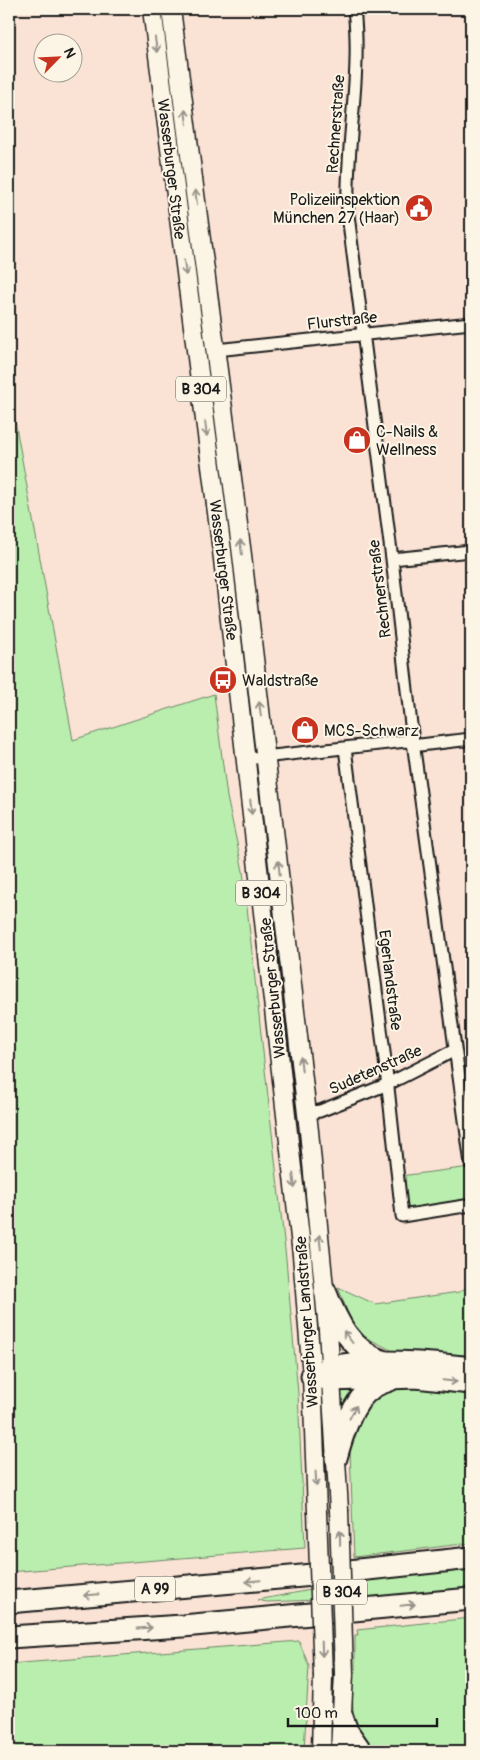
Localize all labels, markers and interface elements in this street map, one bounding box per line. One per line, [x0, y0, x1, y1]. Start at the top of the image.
north arrow [32, 32, 82, 82]
one-way arrow [152, 36, 162, 52]
text: N [60, 45, 79, 61]
street label: Rechnerstraße [323, 74, 349, 174]
street label: Wasserburger Straße [152, 98, 190, 241]
one-way arrow [180, 109, 190, 125]
one-way arrow [191, 190, 201, 206]
place label: Polizeiinspektion München 27 (Haar) [273, 190, 400, 228]
public building icon: Polizeiinspektion München 27 (Haar) [404, 193, 434, 223]
one-way arrow [180, 260, 190, 276]
street label: Flurstraße [306, 307, 378, 335]
road number: B 304 [176, 376, 226, 402]
one-way arrow [201, 421, 211, 437]
place label: C-Nails & Wellness [376, 422, 438, 460]
shop icon: C-Nails & Wellness [342, 425, 372, 455]
street label: Wasserburger Straße [204, 499, 242, 642]
street label: Rechnerstraße [364, 539, 396, 639]
one-way arrow [236, 540, 246, 556]
bus stop icon: Waldstraße [208, 665, 238, 695]
place label: Waldstraße [242, 671, 318, 691]
one-way arrow [255, 701, 265, 717]
shop icon: MCS-Schwarz [290, 715, 320, 745]
place label: MCS-Schwarz [324, 721, 419, 741]
one-way arrow [246, 799, 256, 815]
one-way arrow [274, 860, 284, 876]
road number: B 304 [236, 880, 286, 906]
street label: Wasserburger Straße [256, 916, 290, 1059]
street label: Egerlandstraße [374, 929, 406, 1032]
street label: Sudetenstraße [326, 1041, 425, 1099]
one-way arrow [296, 1056, 306, 1072]
one-way arrow [289, 1173, 299, 1189]
street label: Wasserburger Landstraße [291, 1235, 323, 1408]
one-way arrow [315, 1235, 325, 1251]
one-way arrow [343, 1330, 353, 1344]
one-way arrow [442, 1376, 458, 1386]
one-way arrow [348, 1405, 358, 1420]
one-way arrow [311, 1471, 320, 1487]
one-way arrow [335, 1530, 345, 1546]
road number: A 99 [135, 1576, 175, 1602]
one-way arrow [246, 1576, 262, 1585]
road number: B 304 [317, 1580, 367, 1604]
one-way arrow [84, 1590, 100, 1600]
one-way arrow [399, 1601, 415, 1610]
one-way arrow [136, 1624, 152, 1633]
one-way arrow [317, 1640, 327, 1656]
scale bar [288, 1695, 436, 1727]
text: 100 m [295, 1704, 338, 1723]

